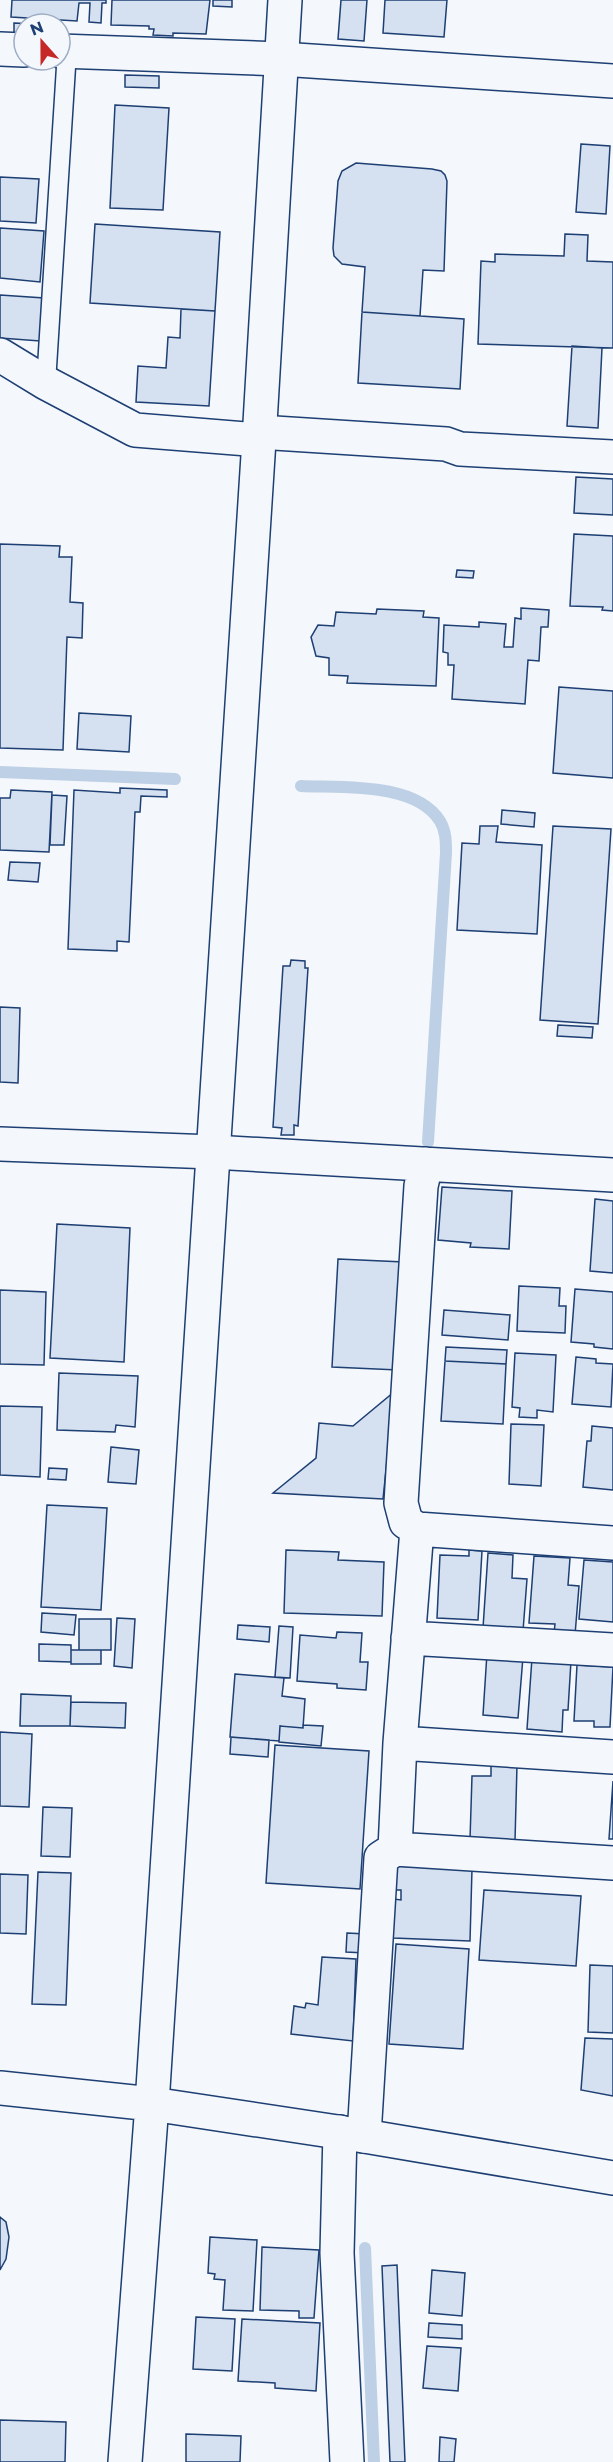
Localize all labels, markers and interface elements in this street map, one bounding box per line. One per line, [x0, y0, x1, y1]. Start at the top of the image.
north arrow [12, 12, 72, 72]
text: N [27, 17, 46, 40]

